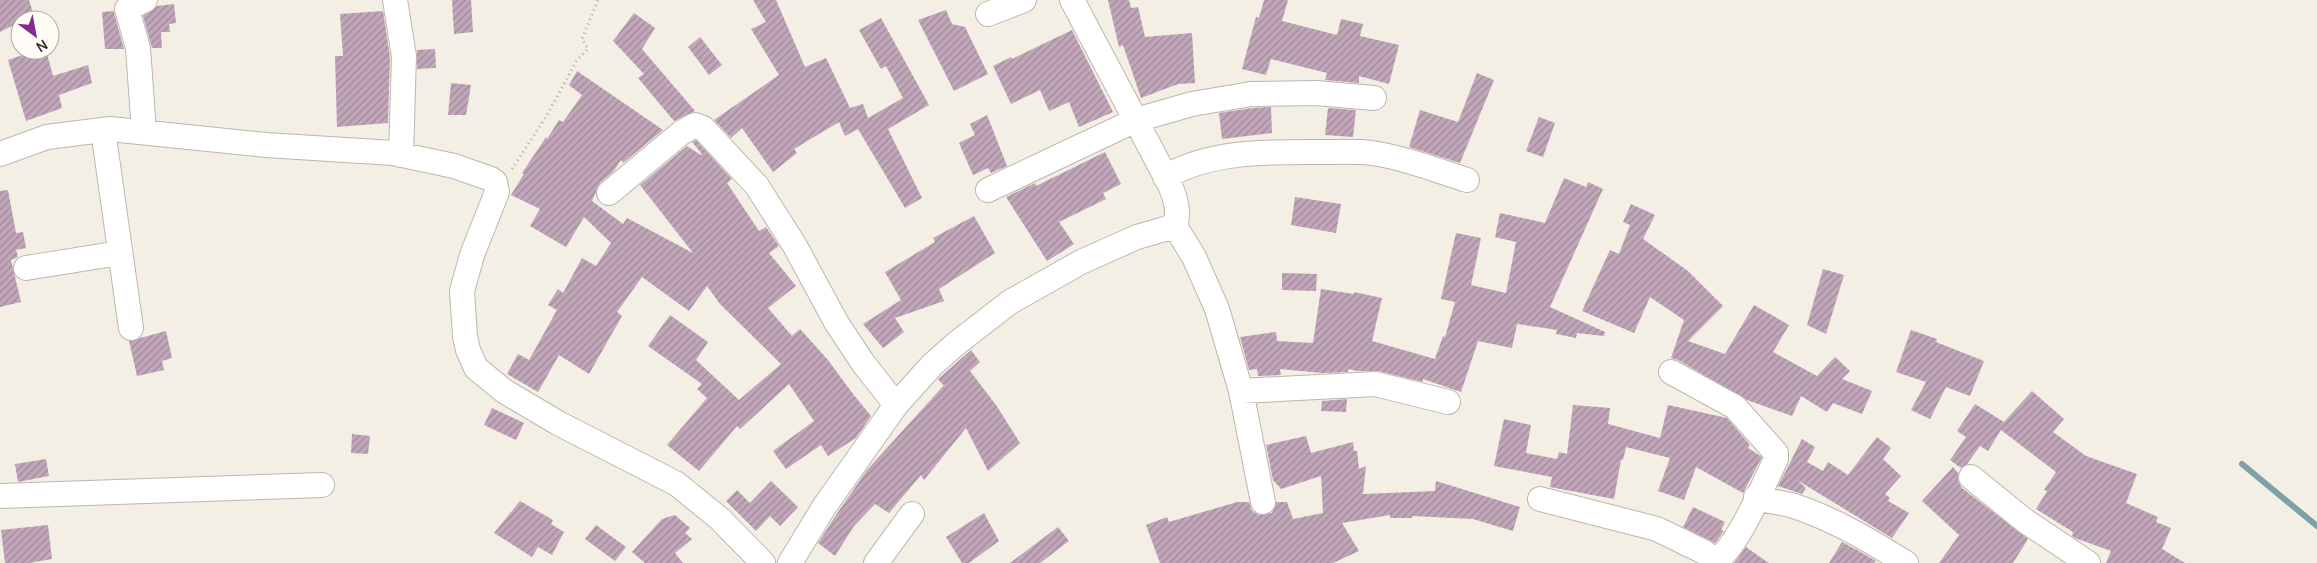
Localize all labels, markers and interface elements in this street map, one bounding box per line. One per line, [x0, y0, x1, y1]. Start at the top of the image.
north arrow [10, 10, 60, 60]
text: N [33, 36, 51, 57]

